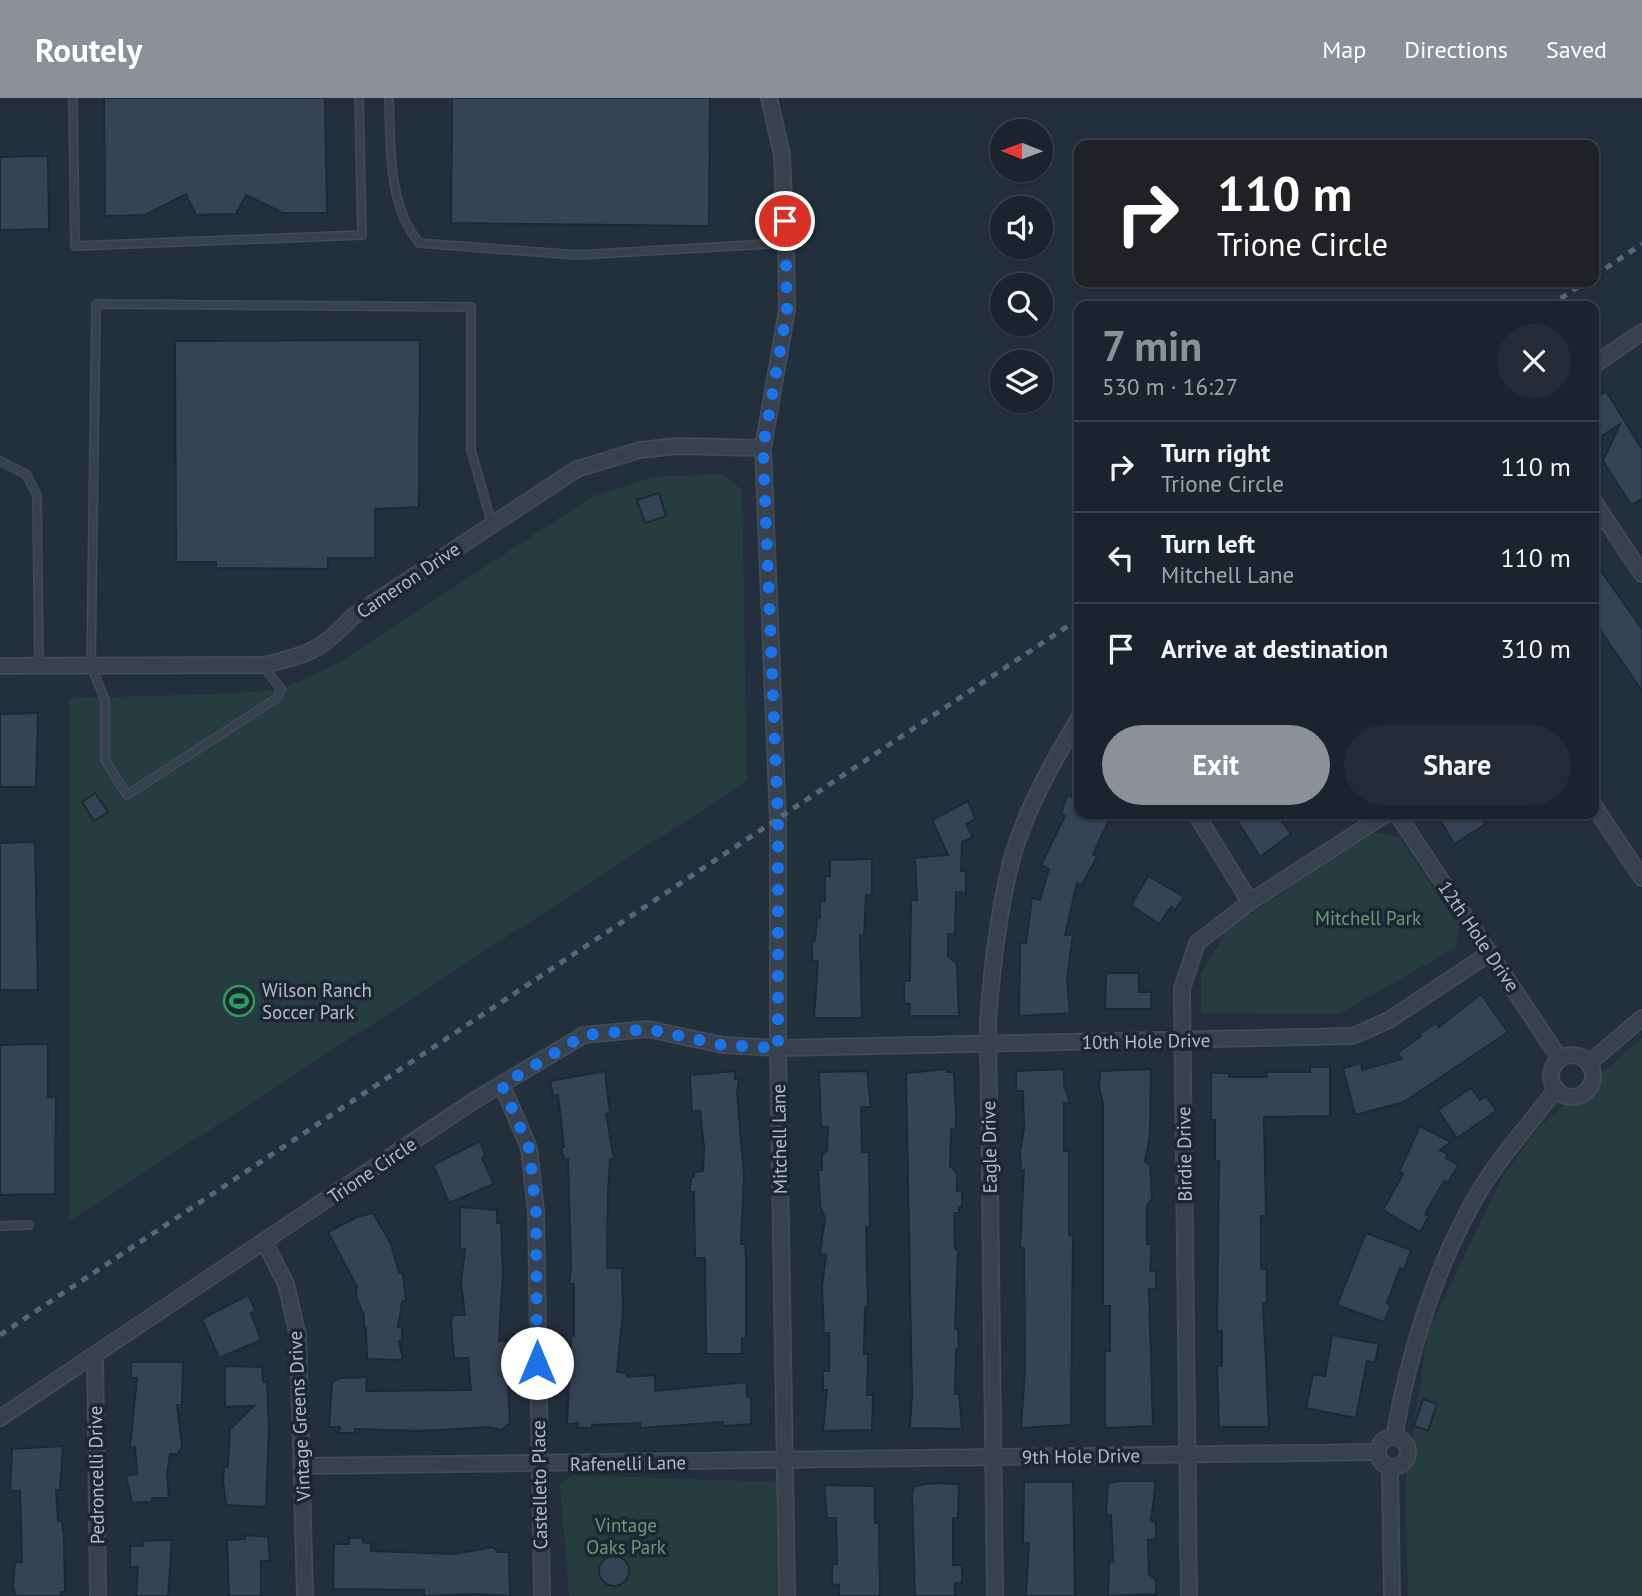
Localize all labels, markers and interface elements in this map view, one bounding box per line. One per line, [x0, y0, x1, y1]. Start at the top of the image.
text: Routely [35, 28, 142, 71]
text: Map [1322, 34, 1366, 65]
text: Directions [1404, 34, 1508, 65]
text: Saved [1546, 34, 1607, 65]
north arrow [990, 119, 1054, 182]
map controls [990, 119, 1053, 413]
text: 110 m [1217, 161, 1352, 225]
icon: right [1102, 168, 1193, 259]
pin [755, 191, 815, 251]
button: sound [990, 196, 1053, 259]
icon: arrive [766, 202, 804, 240]
text: Trione Circle [1217, 223, 1388, 265]
button: search [990, 273, 1053, 336]
text: 7 min [1102, 318, 1202, 373]
button: close [1497, 324, 1571, 398]
button: layers [990, 350, 1053, 413]
text: 530 m · 16:27 [1102, 372, 1238, 401]
text: Turn right [1161, 436, 1270, 469]
icon: right [1102, 448, 1140, 486]
text: 110 m [1500, 450, 1571, 483]
text: Trione Circle [1161, 469, 1284, 498]
text: Turn left [1161, 527, 1255, 560]
street label: Cameron Drive [352, 537, 464, 623]
icon: left [1102, 539, 1140, 577]
text: 110 m [1500, 541, 1571, 574]
text: Mitchell Lane [1161, 560, 1294, 589]
icon: arrive [1102, 630, 1140, 668]
text: Arrive at destination [1161, 632, 1388, 665]
text: 310 m [1500, 632, 1571, 665]
button: Exit [1102, 725, 1330, 805]
button: Share [1344, 725, 1571, 805]
street label: 12th Hole Drive [1433, 876, 1525, 996]
park label: Mitchell Park [1315, 906, 1421, 930]
place label: Wilson Ranch Soccer Park [262, 978, 372, 1024]
sports icon: Wilson Ranch Soccer Park [222, 984, 256, 1018]
street label: 10th Hole Drive [1082, 1028, 1210, 1054]
street label: Mitchell Lane [766, 1084, 792, 1194]
street label: Eagle Drive [976, 1100, 1002, 1194]
street label: Birdie Drive [1171, 1106, 1197, 1202]
street label: Trione Circle [323, 1132, 421, 1208]
position arrow [500, 1326, 574, 1400]
street label: Vintage Greens Drive [283, 1330, 315, 1503]
street label: Pedroncelli Drive [83, 1406, 109, 1544]
street label: Castelleto Place [526, 1420, 552, 1550]
street label: 9th Hole Drive [1022, 1443, 1140, 1469]
street label: Rafenelli Lane [570, 1450, 686, 1476]
park label: Vintage Oaks Park [586, 1513, 666, 1559]

